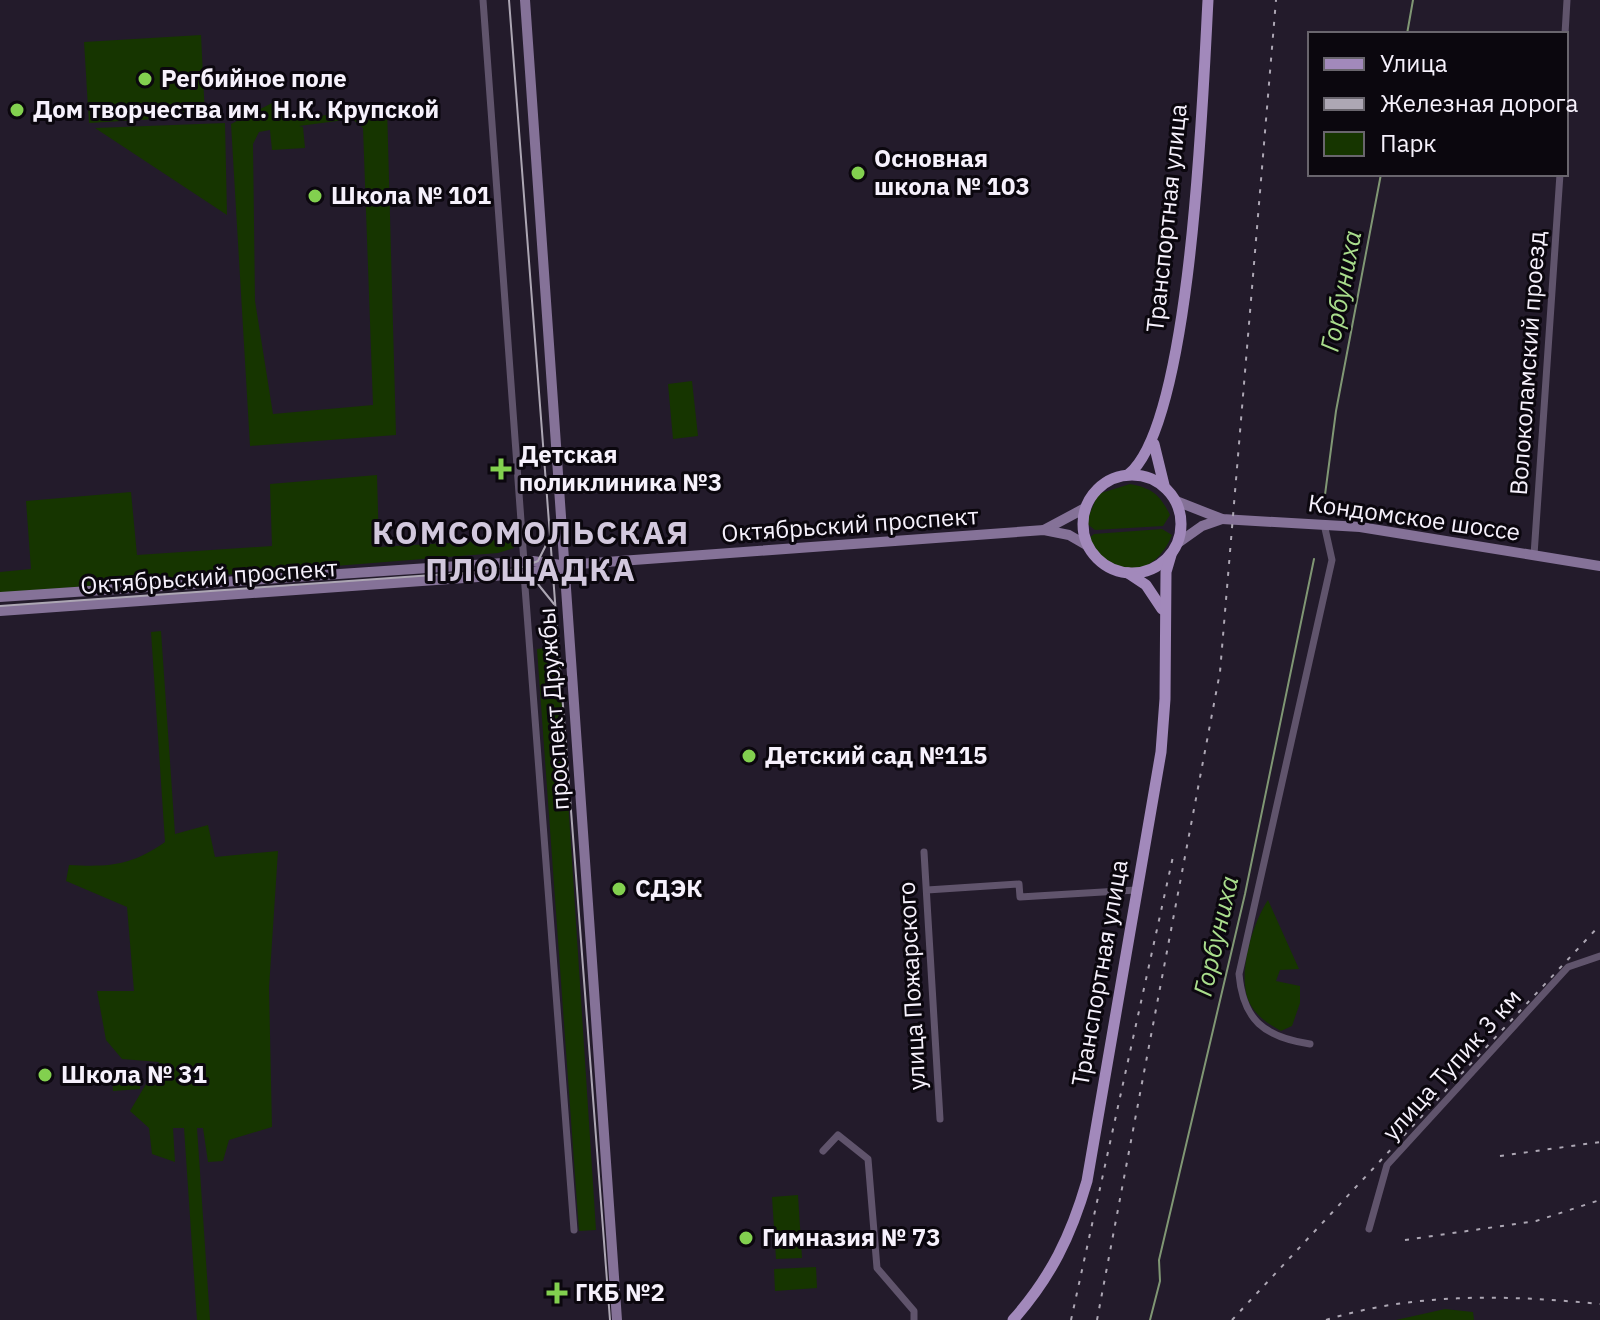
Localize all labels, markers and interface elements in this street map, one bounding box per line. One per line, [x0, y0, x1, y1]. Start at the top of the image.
legend [1308, 32, 1568, 176]
text: Улица [1380, 47, 1448, 79]
place label: Регбийное поле [161, 62, 347, 94]
marker: Регбийное поле [136, 70, 154, 88]
text: Железная дорога [1380, 87, 1578, 119]
place label: Дом творчества им. Н.К. Крупской [33, 93, 439, 125]
marker: Дом творчества им. Н.К. Крупской [8, 101, 26, 119]
street label: Транспортная улица [1138, 102, 1194, 334]
text: Парк [1380, 127, 1437, 159]
place label: Основная школа № 103 [874, 142, 1030, 202]
marker: Основная школа № 103 [849, 164, 867, 182]
place label: Школа № 101 [331, 179, 491, 211]
marker: Школа № 101 [306, 187, 324, 205]
water label: Горбуниха [1312, 227, 1368, 354]
street label: Волоколамский проезд [1502, 230, 1552, 496]
place label: Детская поликлиника №3 [519, 438, 722, 498]
marker: Детская поликлиника №3 [490, 458, 512, 480]
street label: Кондомское шоссе [1306, 486, 1522, 548]
street label: Октябрьский проспект [720, 499, 980, 549]
district label: КОМСОМОЛЬСКАЯ ПЛОЩАДКА [372, 511, 690, 590]
street label: Октябрьский проспект [79, 551, 339, 601]
street label: проспект Дружбы [530, 607, 576, 811]
place label: Детский сад №115 [765, 739, 987, 771]
marker: Детский сад №115 [740, 747, 758, 765]
street label: Транспортная улица [1063, 857, 1135, 1089]
place label: СДЭК [635, 872, 703, 904]
water label: Горбуниха [1185, 872, 1245, 999]
marker: СДЭК [610, 880, 628, 898]
street label: улица Пожарского [890, 881, 932, 1091]
street label: улица Тупик 3 км [1375, 982, 1528, 1147]
place label: Школа № 31 [61, 1058, 207, 1090]
marker: Школа № 31 [36, 1066, 54, 1084]
place label: Гимназия № 73 [762, 1221, 941, 1253]
marker: Гимназия № 73 [737, 1229, 755, 1247]
place label: ГКБ №2 [575, 1276, 665, 1308]
marker: ГКБ №2 [546, 1282, 568, 1304]

